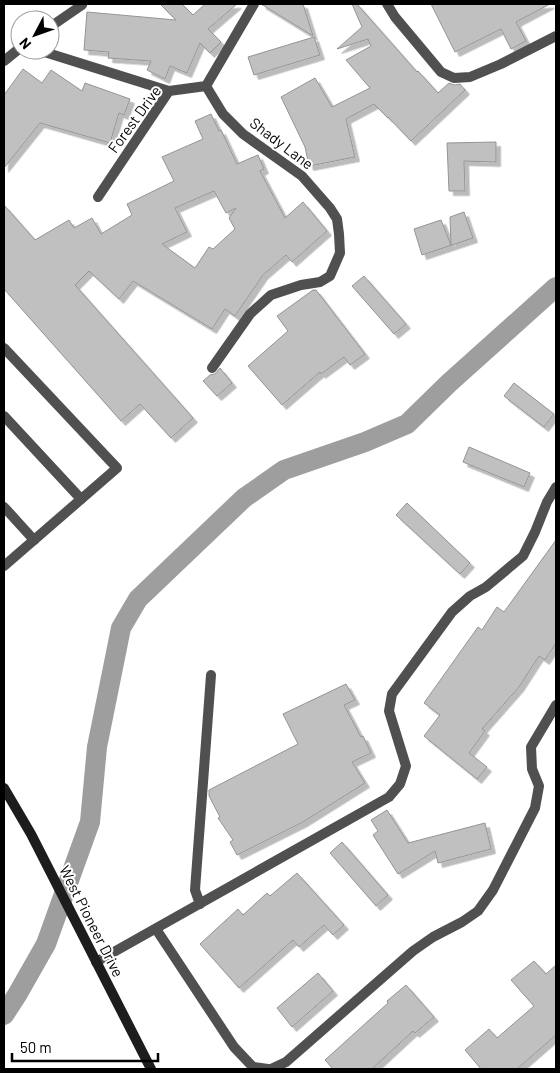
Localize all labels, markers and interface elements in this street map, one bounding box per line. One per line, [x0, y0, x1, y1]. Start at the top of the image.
north arrow [10, 10, 60, 60]
text: N [15, 35, 34, 53]
street label: Forest Drive [104, 82, 164, 156]
street label: Shady Lane [247, 113, 317, 173]
street label: West Pioneer Drive [56, 862, 128, 980]
scale bar [12, 1030, 159, 1062]
text: 50 m [20, 1038, 52, 1056]

